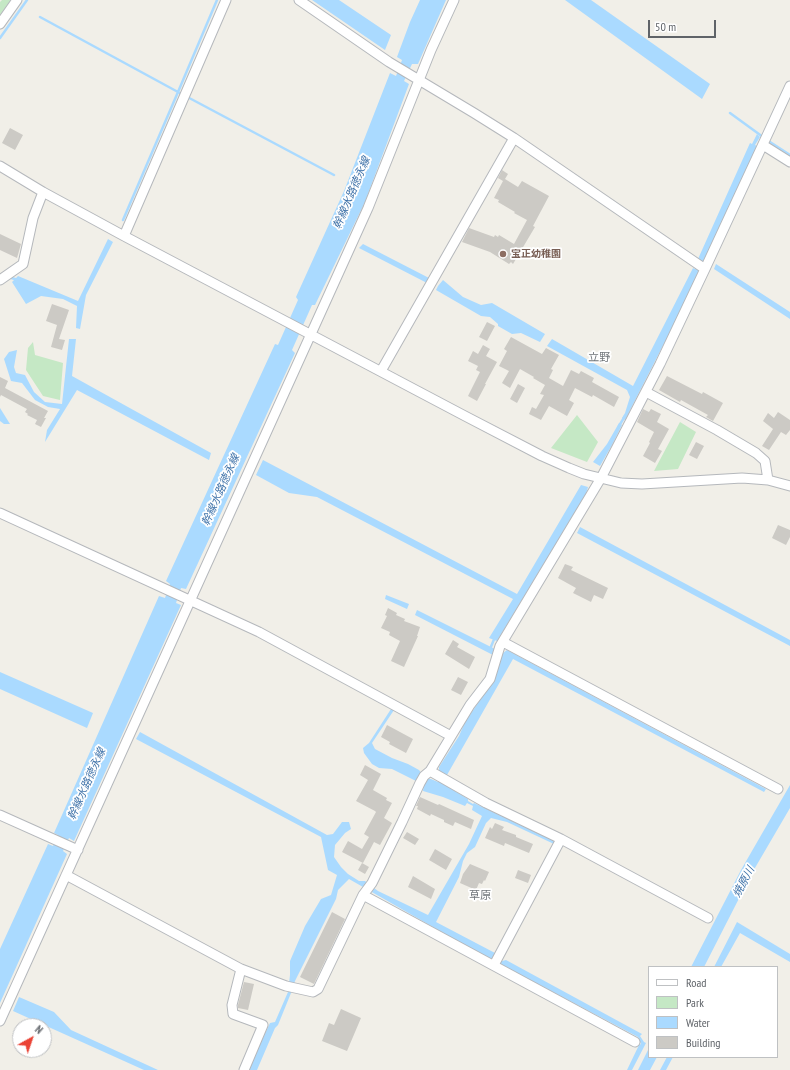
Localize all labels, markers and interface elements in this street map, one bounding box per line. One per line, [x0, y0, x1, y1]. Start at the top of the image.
scale bar [650, 12, 718, 38]
text: 50 m [655, 19, 676, 34]
water label: 幹線水路徳永線 [331, 155, 373, 231]
place label: 宝正幼稚園 [511, 248, 561, 260]
marker: 宝正幼稚園 [498, 249, 508, 259]
district label: 立野 [588, 351, 610, 365]
water label: 幹線水路徳永線 [199, 452, 243, 528]
water label: 幹線水路徳永線 [65, 746, 109, 822]
water label: 焼原川 [730, 864, 758, 900]
district label: 草原 [469, 889, 491, 903]
legend [648, 966, 778, 1058]
text: Road [686, 975, 706, 990]
text: Park [686, 995, 704, 1010]
text: Water [686, 1015, 710, 1030]
north arrow [12, 1018, 52, 1058]
text: N [32, 1022, 46, 1037]
text: Building [686, 1035, 721, 1050]

